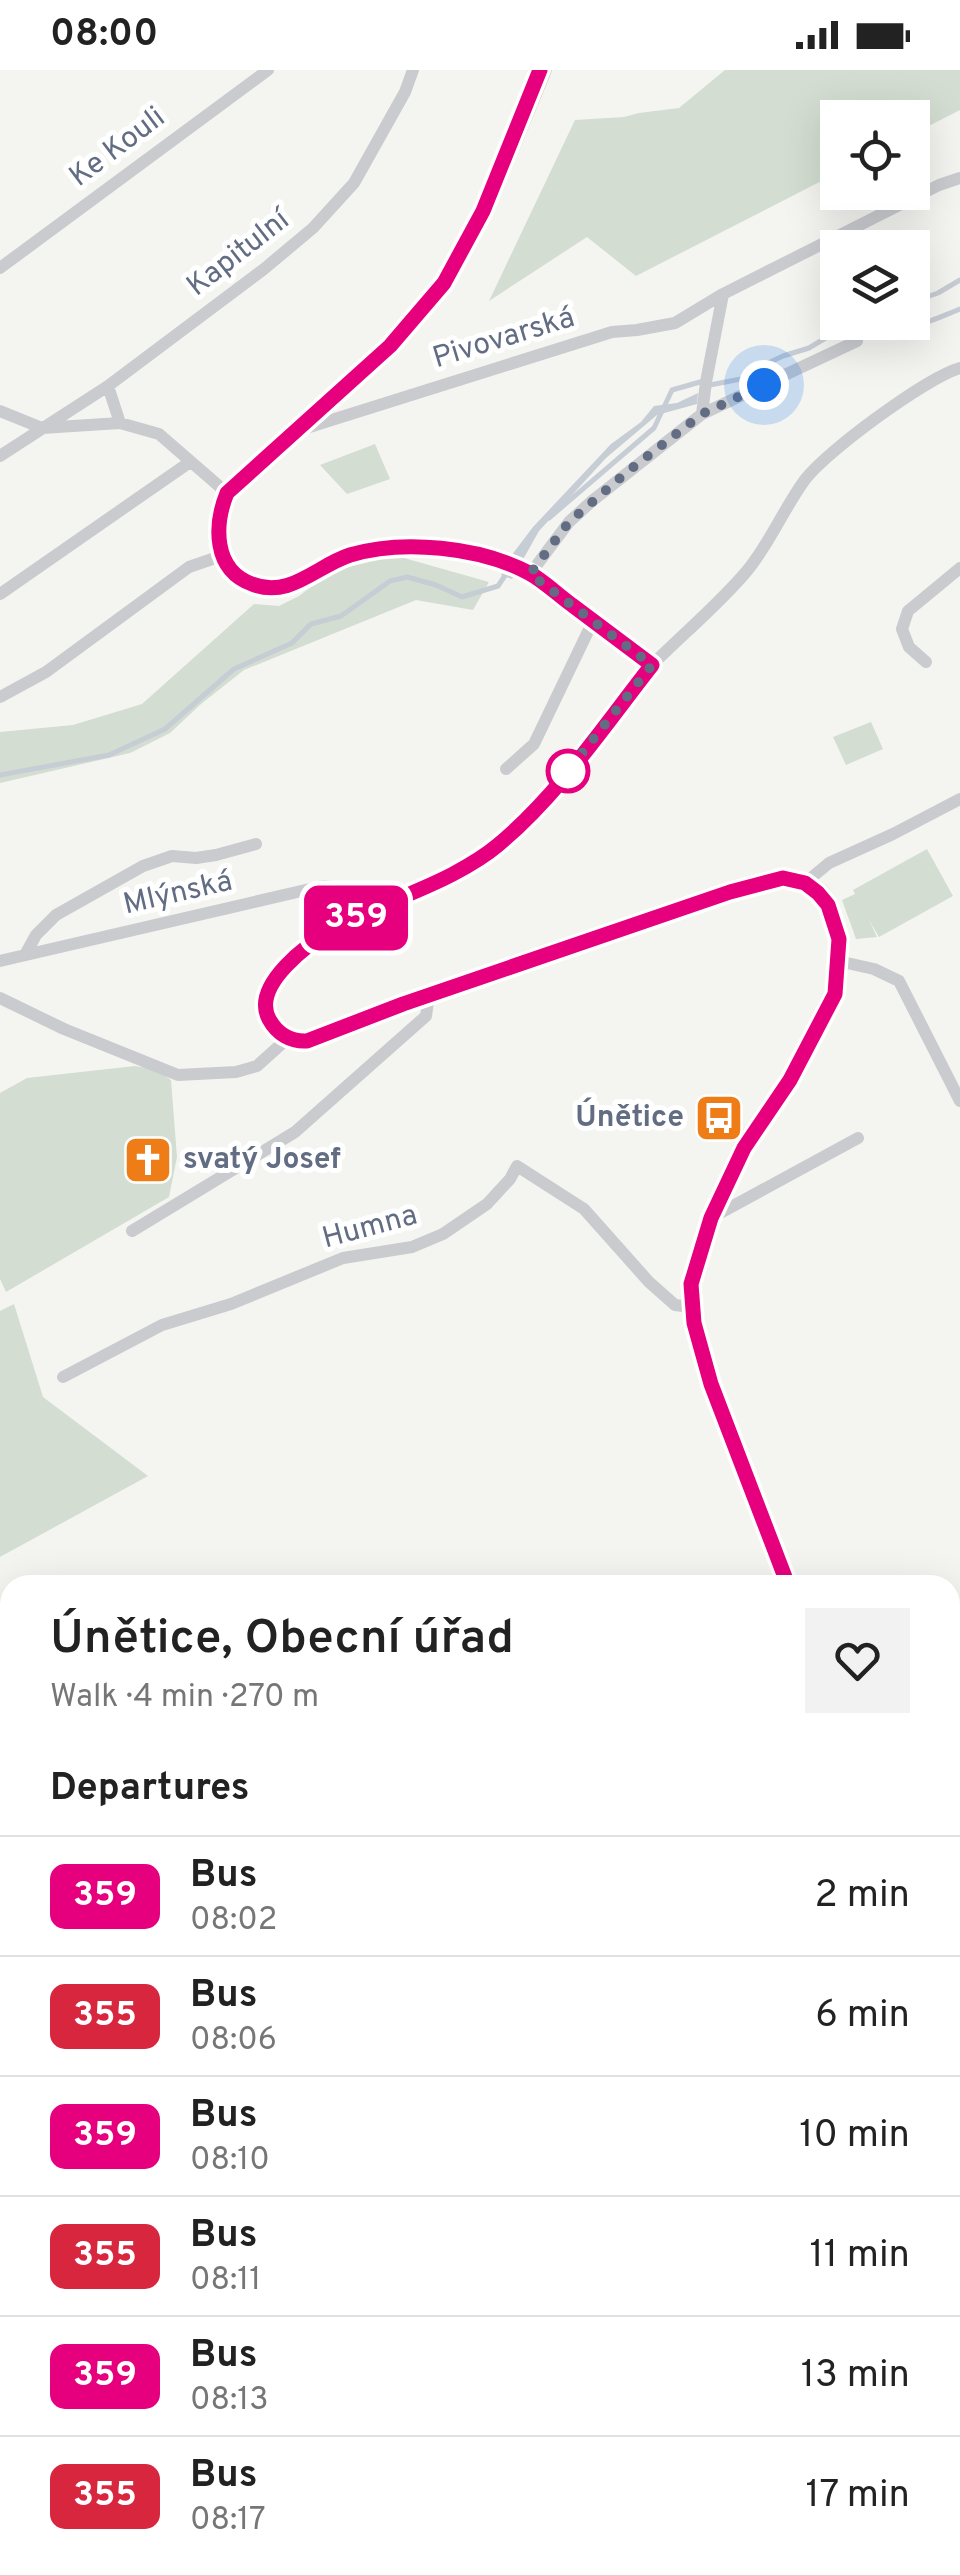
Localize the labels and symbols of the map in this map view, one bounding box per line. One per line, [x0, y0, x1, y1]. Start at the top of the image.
street label: Ke Kouli [63, 100, 173, 196]
street label: Kapitulní [180, 201, 300, 306]
street label: Pivovarská [429, 300, 579, 378]
your location [739, 360, 789, 410]
unlabelled marker [547, 750, 589, 792]
street label: Mlýnská [120, 864, 236, 924]
line badge: 359 [298, 886, 414, 950]
bus stop icon: Únětice [693, 1092, 745, 1144]
place label: Únětice [575, 1097, 684, 1137]
church icon: svatý Josef [122, 1134, 174, 1186]
place label: svatý Josef [183, 1142, 341, 1179]
street label: Humna [318, 1198, 422, 1258]

